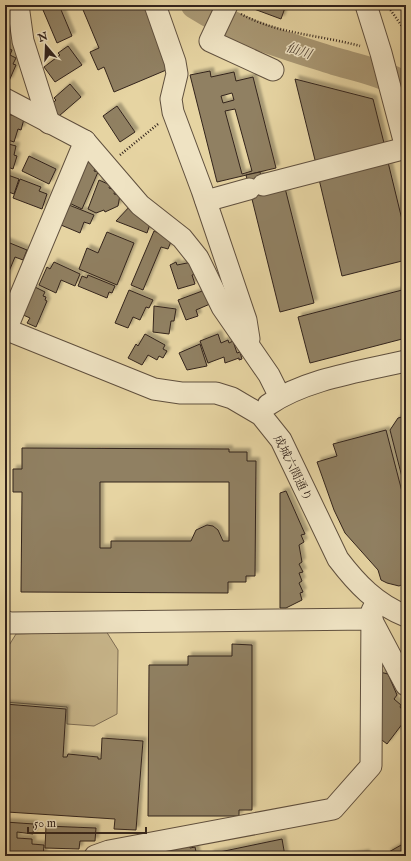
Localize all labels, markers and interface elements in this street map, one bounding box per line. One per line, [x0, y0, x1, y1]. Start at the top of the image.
north arrow [26, 26, 66, 66]
text: N [35, 29, 50, 46]
water label: 仙川 [284, 39, 315, 64]
street label: 成城六間通り [270, 433, 315, 504]
scale bar [28, 809, 146, 835]
text: 50 m [34, 816, 56, 831]

